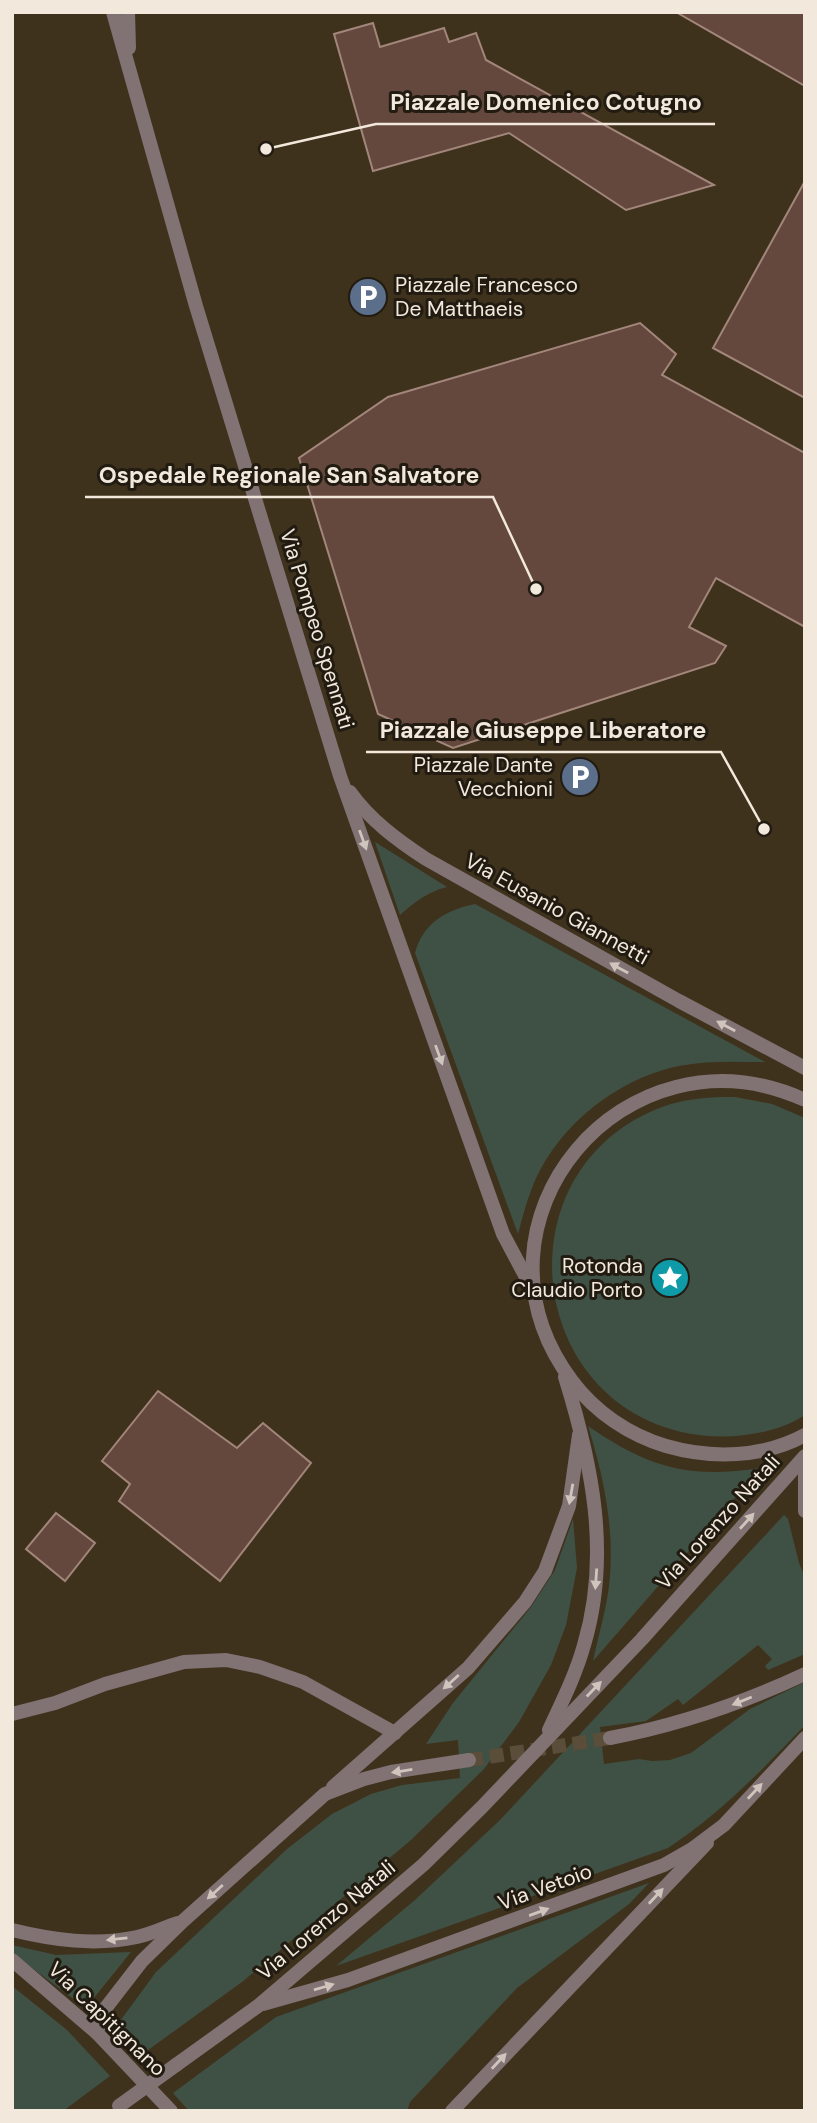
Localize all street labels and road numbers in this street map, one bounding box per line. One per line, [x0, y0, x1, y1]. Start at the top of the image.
street label: Via Pompeo Spennati [273, 526, 361, 732]
street label: Via Eusanio Giannetti [460, 847, 654, 971]
street label: Via Lorenzo Natali [650, 1448, 786, 1596]
street label: Via Lorenzo Natali [251, 1854, 401, 1986]
street label: Via Vetoio [494, 1857, 596, 1917]
street label: Via Capitignano [42, 1956, 172, 2082]

